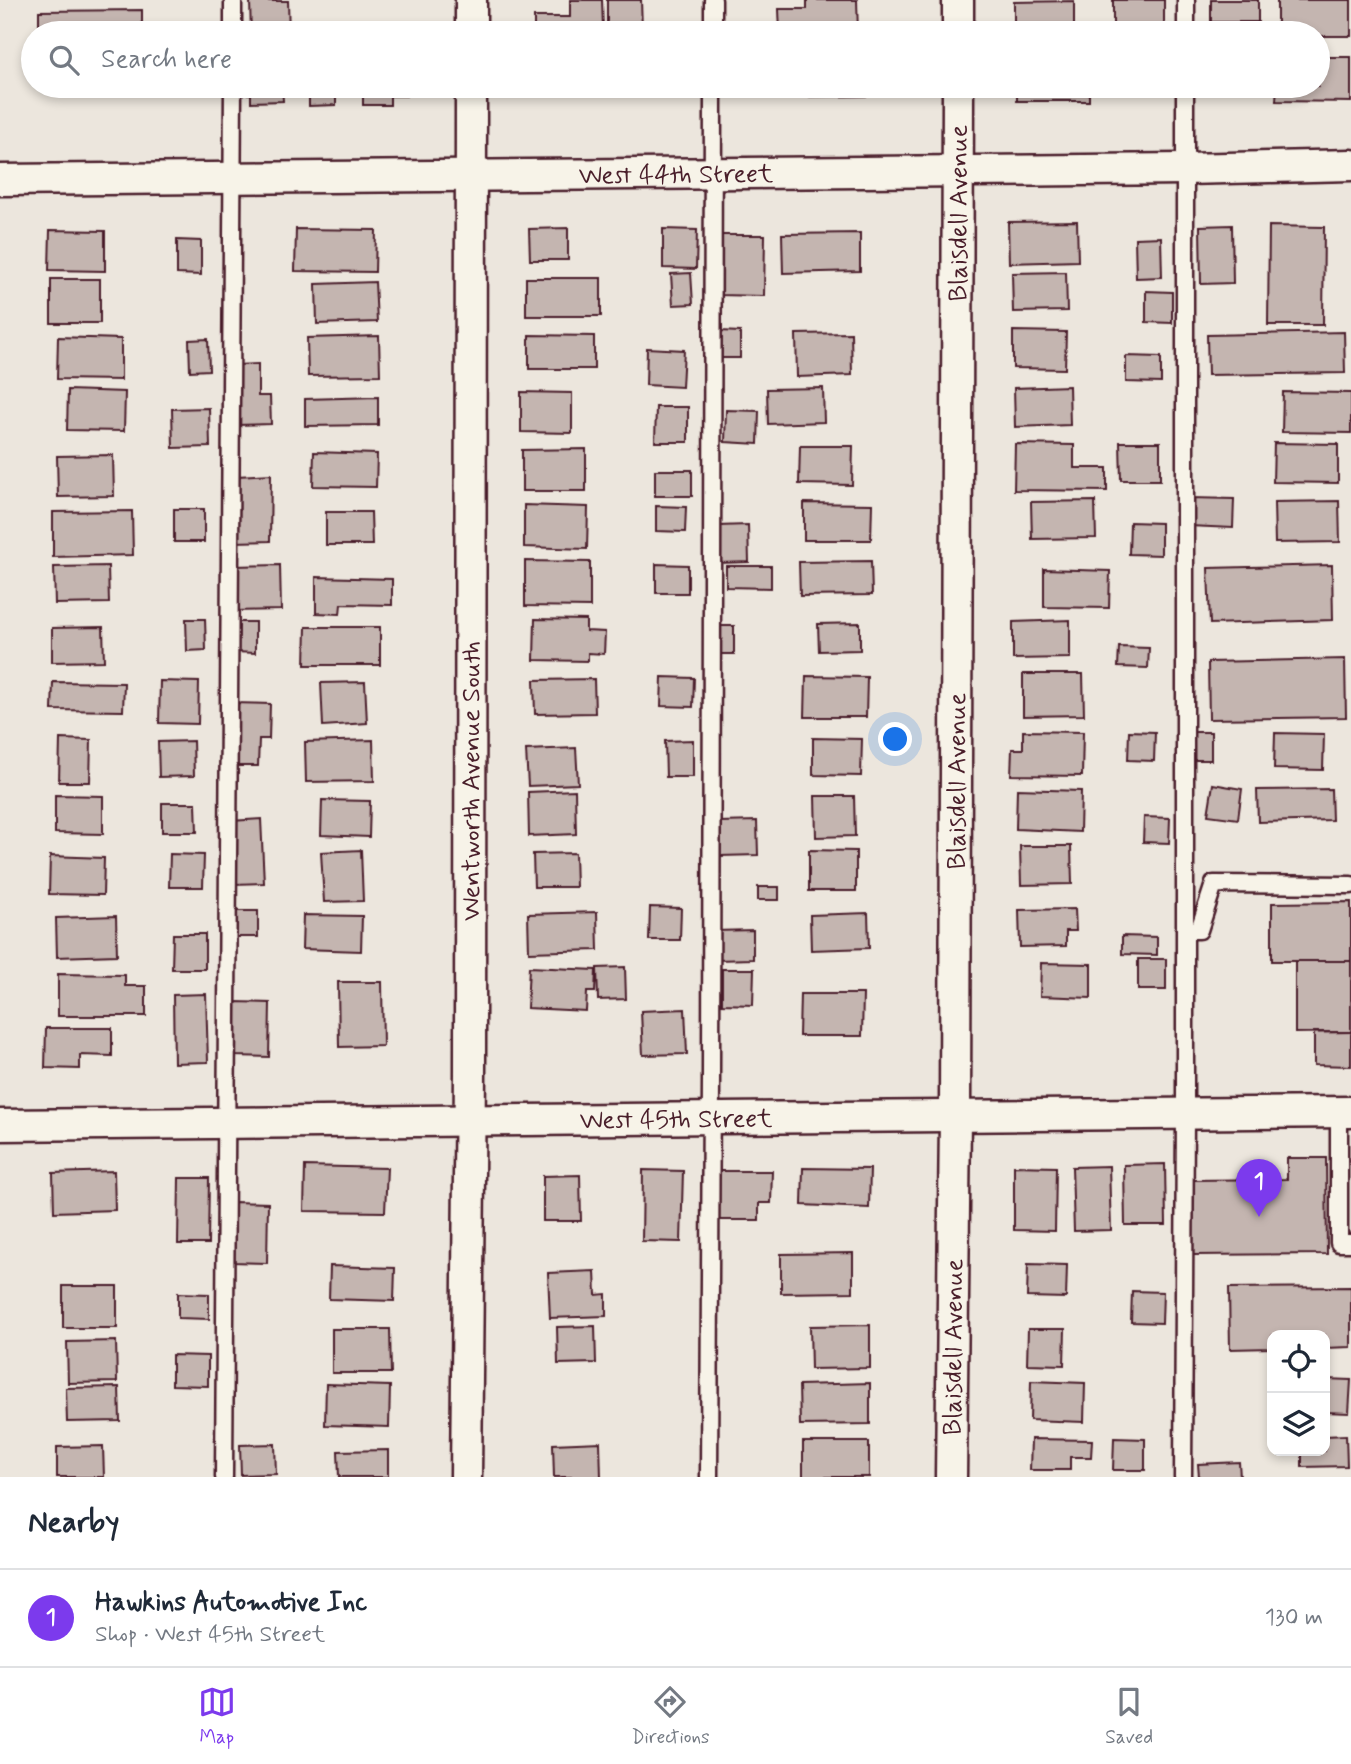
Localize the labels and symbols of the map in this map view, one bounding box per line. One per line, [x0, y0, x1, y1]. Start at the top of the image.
street label: Blaisdell Avenue [942, 124, 977, 301]
street label: West 44th Street [578, 158, 774, 194]
street label: Wentworth Avenue South [455, 641, 489, 921]
street label: Blaisdell Avenue [941, 692, 975, 869]
your location [878, 722, 912, 756]
street label: West 45th Street [579, 1103, 773, 1138]
pin: 1 [1236, 1159, 1282, 1217]
street label: Blaisdell Avenue [936, 1258, 972, 1436]

